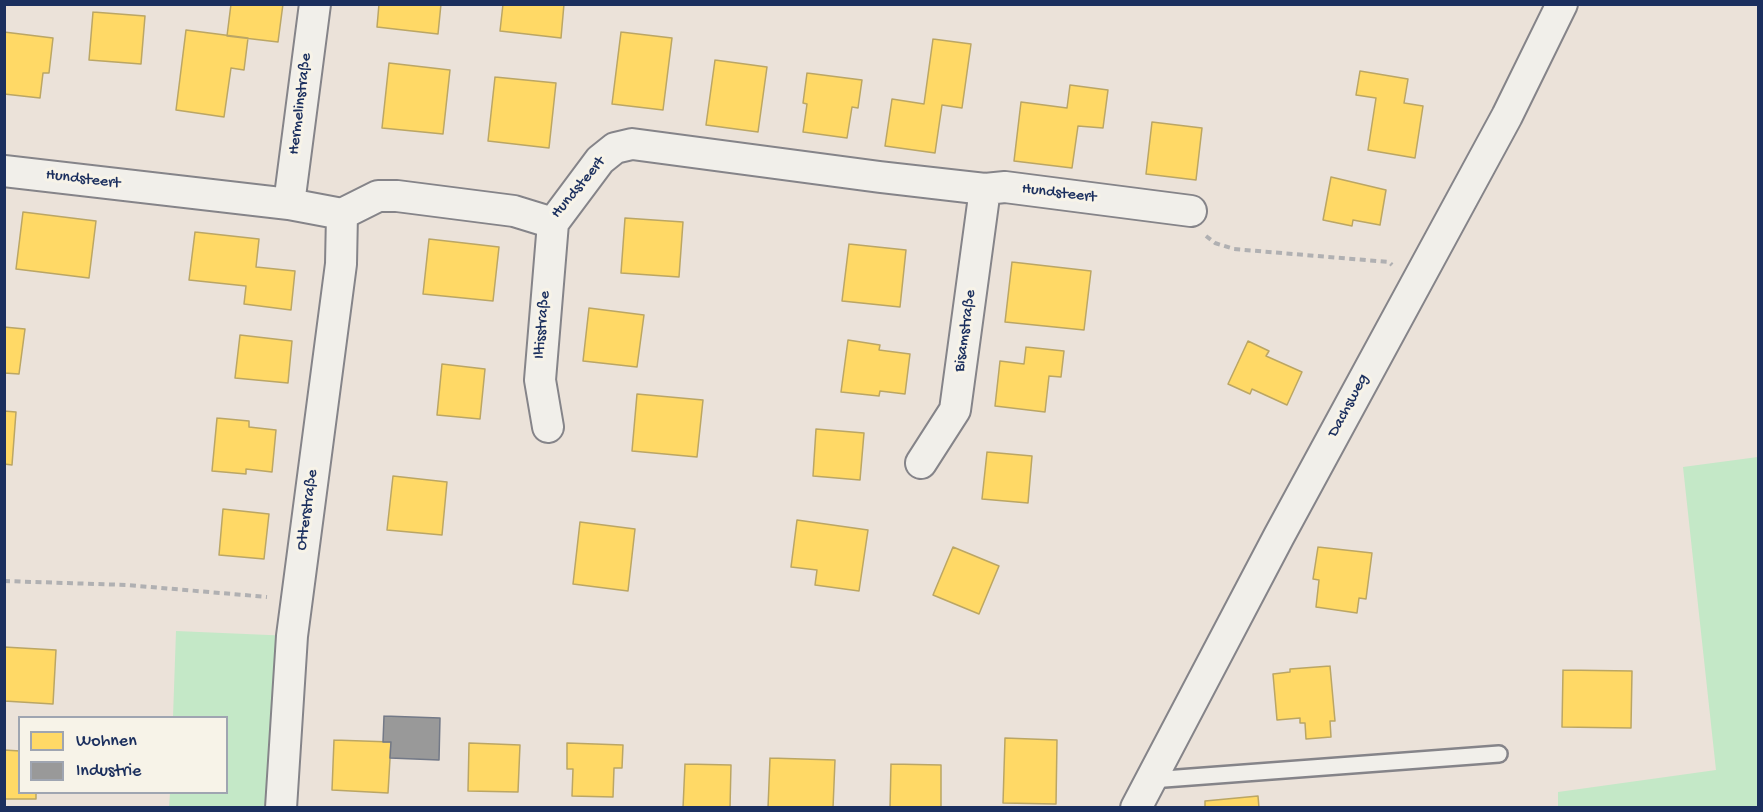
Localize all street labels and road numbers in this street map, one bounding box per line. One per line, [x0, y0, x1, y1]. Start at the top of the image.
street label: Hermelinstraße [285, 52, 317, 156]
street label: Hundsteert [548, 153, 610, 223]
street label: Hundsteert [45, 166, 121, 194]
street label: Hundsteert [1021, 180, 1097, 208]
street label: Bisamstraße [951, 289, 981, 373]
street label: Iltisstraße [530, 290, 556, 360]
street label: Dachsweg [1324, 371, 1374, 441]
street label: Otterstraße [293, 468, 323, 552]

